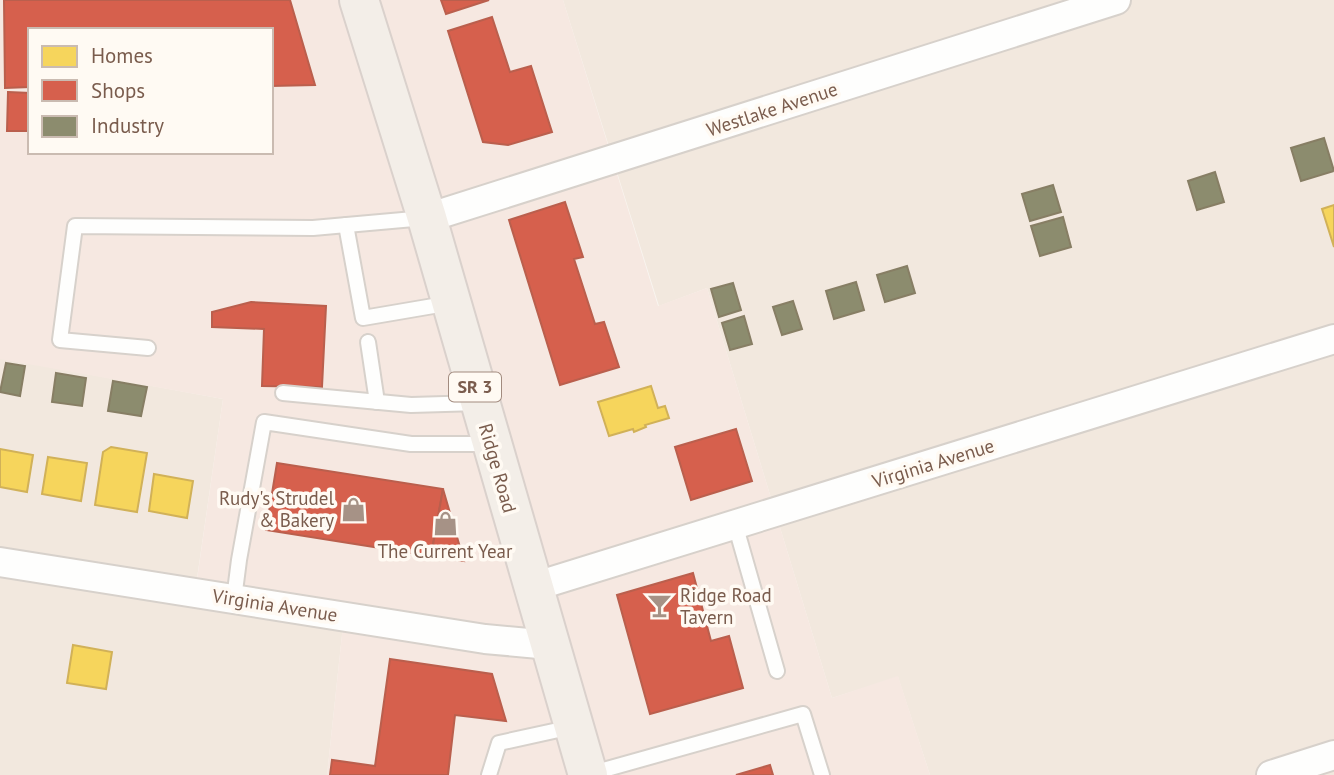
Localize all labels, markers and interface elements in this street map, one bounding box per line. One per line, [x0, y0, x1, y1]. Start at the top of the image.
legend [28, 28, 273, 154]
text: Homes [91, 42, 153, 69]
text: Shops [91, 77, 145, 104]
street label: Westlake Avenue [703, 77, 841, 141]
text: Industry [91, 112, 164, 139]
road number: SR 3 [449, 372, 501, 402]
street label: Ridge Road [474, 421, 522, 515]
street label: Virginia Avenue [868, 433, 997, 493]
place label: Rudy's Strudel & Bakery [219, 486, 334, 532]
shop icon: Rudy's Strudel & Bakery [340, 495, 368, 523]
shop icon: The Current Year [431, 509, 459, 537]
place label: The Current Year [378, 539, 513, 563]
street label: Virginia Avenue [210, 583, 339, 627]
place label: Ridge Road Tavern [680, 583, 772, 629]
bar icon: Ridge Road Tavern [646, 592, 674, 620]

